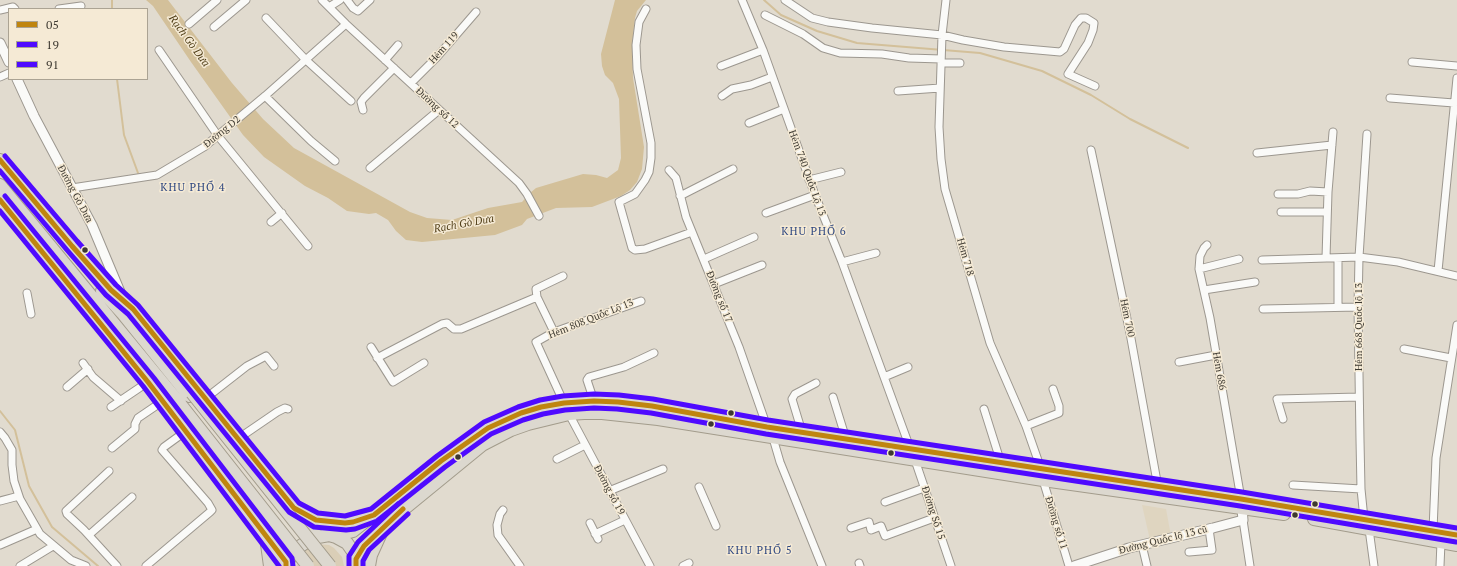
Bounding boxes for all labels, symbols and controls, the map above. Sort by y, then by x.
legend [8,8,148,80]
water label: Rạch Gò Dưa [166,12,212,70]
text: 05 [46,17,59,32]
street label: Hẻm 119 [427,30,461,66]
text: 19 [46,37,59,52]
text: 91 [46,57,59,72]
street label: Đường số 12 [413,85,461,131]
street label: Đường D2 [201,114,243,150]
street label: Hẻm 740 Quốc Lộ 13 [786,128,828,218]
street label: Đường Gò Dưa [55,163,95,225]
district label: KHU PHỐ 4 [160,181,226,195]
water label: Rạch Gò Dưa [433,212,495,236]
district label: KHU PHỐ 6 [781,225,847,239]
street label: Hẻm 718 [954,237,976,277]
unlabelled marker [80,245,90,255]
street label: Đường số 17 [703,270,735,324]
street label: Hẻm 668 Quốc lộ 13 [1353,283,1365,371]
street label: Hẻm 808 Quốc Lộ 13 [547,296,635,342]
street label: Hẻm 700 [1117,298,1137,338]
street label: Hẻm 686 [1210,351,1228,391]
unlabelled marker [726,408,736,418]
unlabelled marker [706,419,716,429]
unlabelled marker [886,448,896,458]
unlabelled marker [453,452,463,462]
street label: Đường số 19 [591,463,627,517]
street label: Đường Số 15 [919,485,947,541]
street label: Đường số 11 [1042,495,1070,551]
unlabelled marker [1310,499,1320,509]
unlabelled marker [1290,510,1300,520]
street label: Đường Quốc lộ 13 cũ [1118,523,1208,557]
district label: KHU PHỐ 5 [727,544,793,558]

